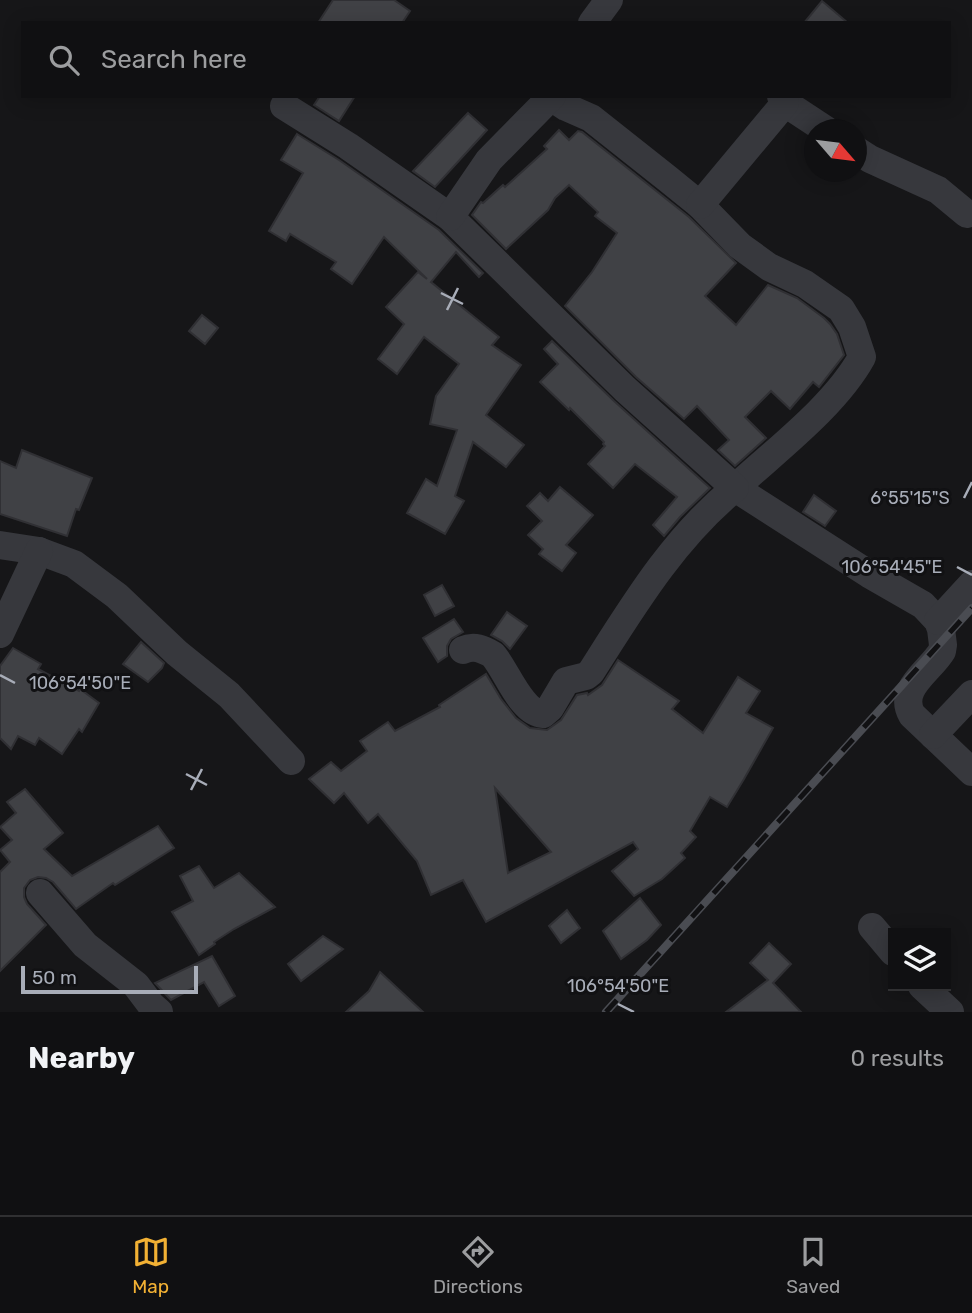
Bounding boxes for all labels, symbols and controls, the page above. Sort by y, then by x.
search box [21,21,951,98]
icon: search [45,41,83,79]
text: Search here [101,44,247,75]
north arrow [804,119,867,182]
text: 6°55'15"S [870,487,950,509]
text: 106°54'45"E [842,556,942,578]
text: 106°54'50"E [29,672,131,694]
map controls [888,928,951,991]
button: layers [888,928,951,991]
scale bar [21,963,198,995]
text: 50 m [32,966,77,989]
text: 106°54'50"E [567,975,669,997]
text: Nearby [28,1040,135,1076]
text: 0 results [850,1044,944,1072]
tab: Map [132,1233,170,1298]
tab: Directions [433,1233,523,1298]
tab: Saved [786,1233,840,1298]

